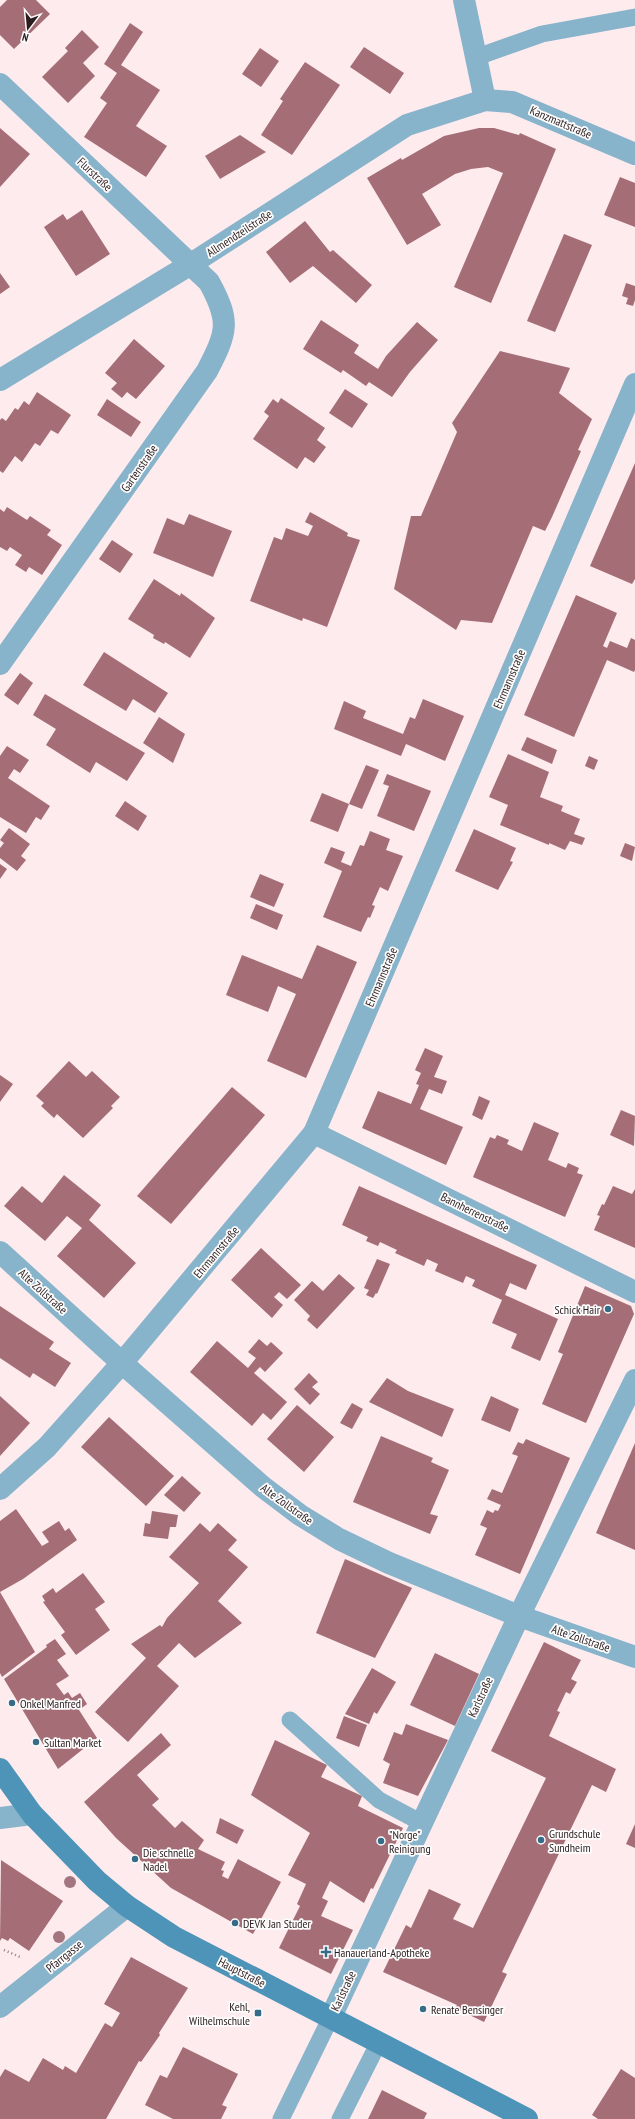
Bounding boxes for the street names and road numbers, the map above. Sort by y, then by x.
street label: Kanzmattstraße [528,102,594,142]
street label: Flurstraße [74,154,116,194]
street label: Allmendzeilstraße [203,206,275,260]
street label: Gartenstraße [117,442,161,494]
street label: Ehrmannstraße [490,647,528,711]
street label: Ehrmannstraße [362,945,400,1009]
street label: Bannherrenstraße [438,1189,512,1235]
street label: Ehrmannstraße [190,1223,242,1281]
street label: Alte Zollstraße [15,1265,71,1317]
street label: Alte Zollstraße [258,1480,316,1528]
street label: Alte Zollstraße [550,1621,612,1655]
street label: Karlstraße [464,1674,496,1720]
street label: Pfarrgasse [43,1937,85,1975]
street label: Hauptstraße [216,1954,268,1990]
street label: Karlstraße [327,1968,359,2014]

